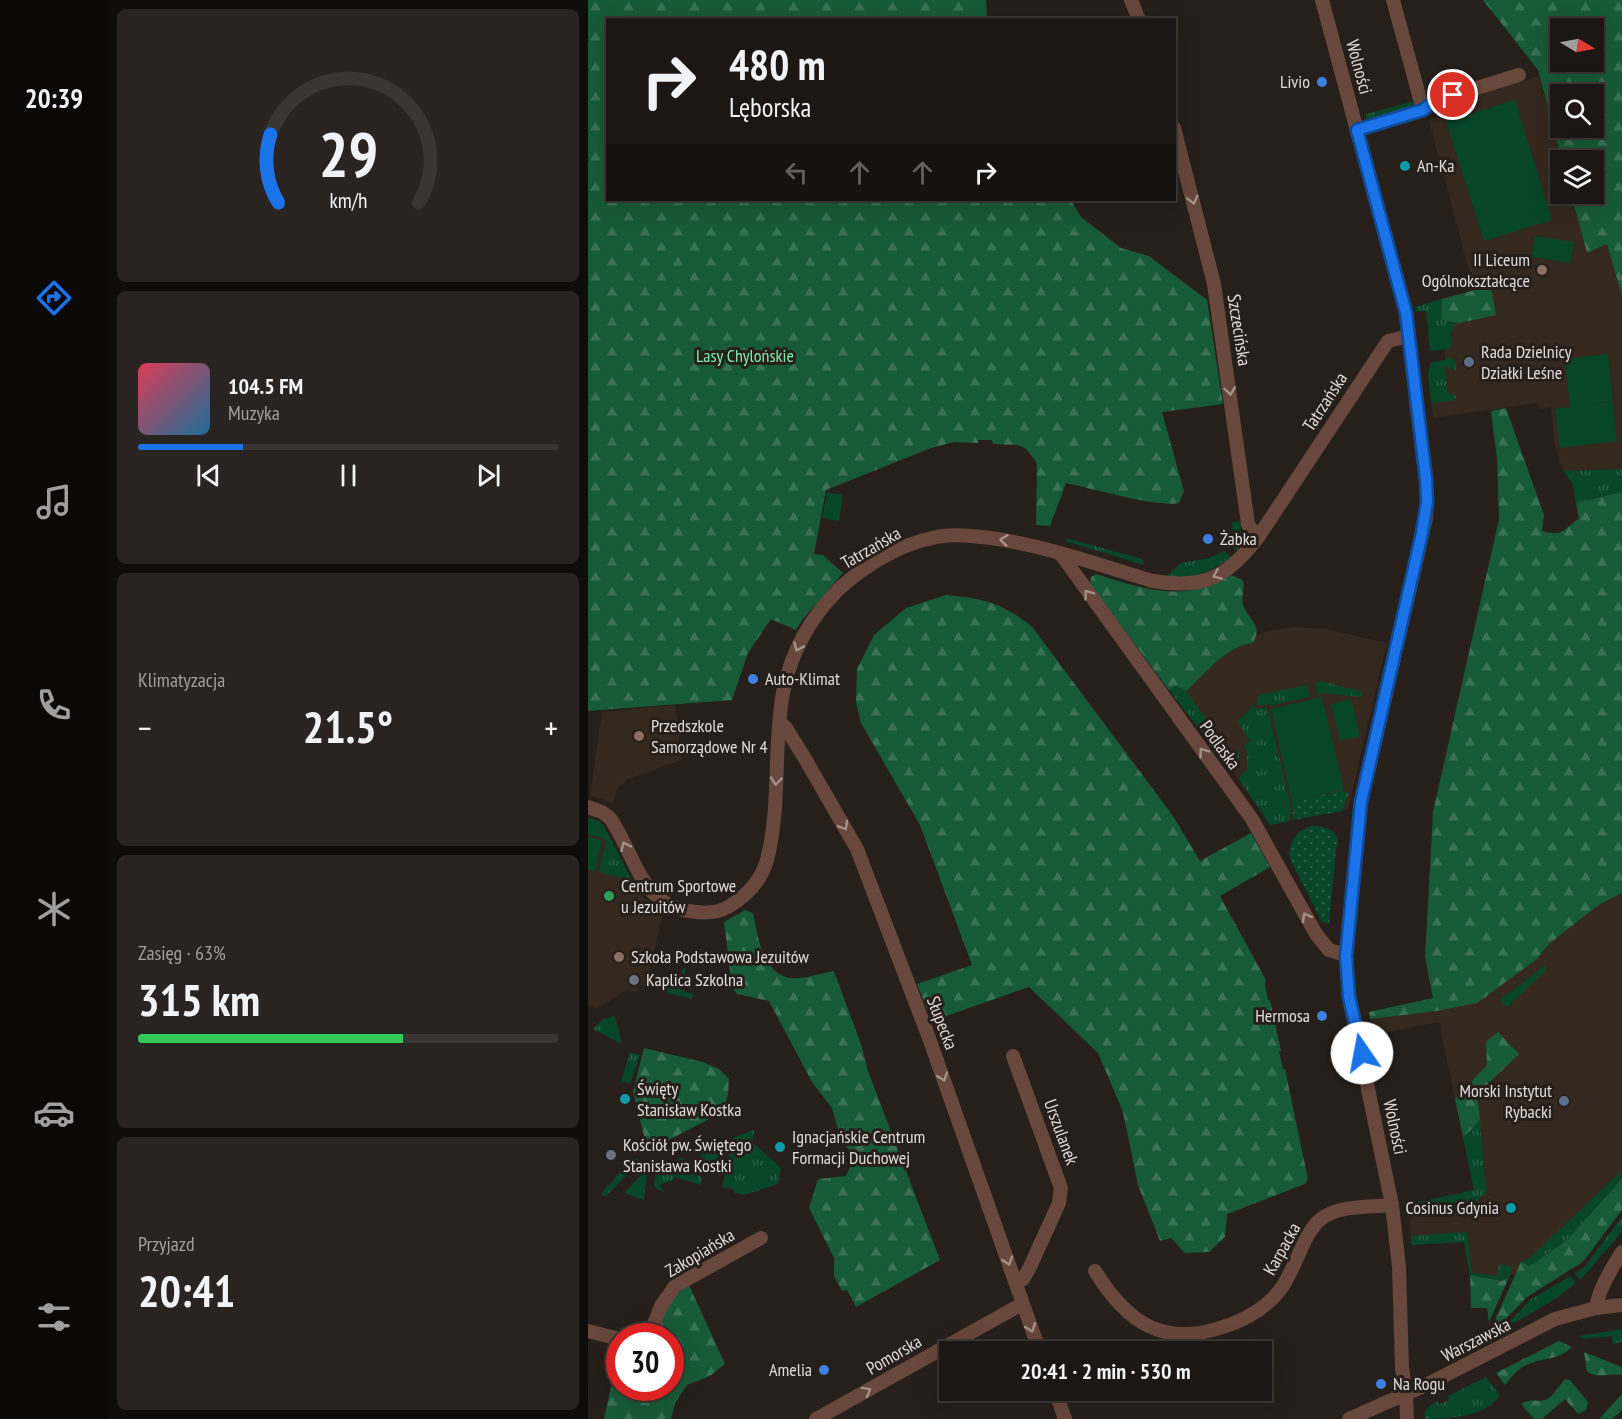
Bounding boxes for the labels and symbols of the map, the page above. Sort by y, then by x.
north arrow [1550,18,1604,72]
street label: Wolności [1341,37,1378,97]
pin [1427,69,1478,120]
place label: Livio [1280,70,1310,93]
marker: Livio [1315,75,1329,89]
place label: An-Ka [1417,154,1454,177]
marker: An-Ka [1398,159,1412,173]
one-way arrow [1185,195,1198,205]
place label: II Liceum Ogólnokształcące [1422,248,1530,292]
marker: II Liceum Ogólnokształcące [1535,263,1549,277]
street label: Szczecińska [1222,292,1256,367]
place label: Rada Dzielnicy Działki Leśne [1481,340,1572,384]
park label: Lasy Chylońskie [696,344,794,367]
marker: Rada Dzielnicy Działki Leśne [1462,355,1476,369]
street label: Tatrzańska [1297,368,1352,435]
one-way arrow [1224,386,1236,396]
street label: Tatrzańska [837,521,905,574]
place label: Żabka [1220,527,1257,550]
marker: Żabka [1201,532,1215,546]
one-way arrow [999,534,1008,547]
one-way arrow [1212,568,1223,580]
one-way arrow [1085,590,1096,601]
one-way arrow [793,641,805,652]
place label: Auto-Klimat [765,667,840,690]
marker: Auto-Klimat [746,672,760,686]
place label: Przedszkole Samorządowe Nr 4 [651,714,768,758]
street label: Podlaska [1195,716,1246,774]
marker: Przedszkole Samorządowe Nr 4 [632,729,646,743]
one-way arrow [1199,747,1210,758]
one-way arrow [770,776,783,785]
one-way arrow [836,820,848,830]
one-way arrow [621,841,633,852]
place label: Centrum Sportowe u Jezuitów [621,874,736,918]
marker: Centrum Sportowe u Jezuitów [602,889,616,903]
one-way arrow [1302,913,1313,923]
place label: Szkoła Podstawowa Jezuitów [631,945,809,968]
marker: Szkoła Podstawowa Jezuitów [612,950,626,964]
place label: Kaplica Szkolna [646,968,743,991]
marker: Kaplica Szkolna [627,973,641,987]
street label: Słupecka [922,993,963,1053]
place label: Hermosa [1255,1004,1310,1027]
marker: Hermosa [1315,1009,1329,1023]
position arrow [1330,1021,1394,1085]
one-way arrow [935,1071,948,1082]
place label: Święty Stanisław Kostka [637,1077,741,1121]
place label: Morski Instytut Rybacki [1460,1079,1552,1123]
marker: Święty Stanisław Kostka [618,1092,632,1106]
marker: Morski Instytut Rybacki [1557,1094,1571,1108]
street label: Urszulanek [1039,1096,1084,1168]
street label: Wolności [1378,1097,1413,1156]
place label: Ignacjańskie Centrum Formacji Duchowej [792,1125,925,1169]
place label: Kościół pw. Świętego Stanisława Kostki [623,1133,752,1177]
marker: Ignacjańskie Centrum Formacji Duchowej [773,1140,787,1154]
marker: Kościół pw. Świętego Stanisława Kostki [604,1148,618,1162]
place label: Cosinus Gdynia [1405,1196,1499,1219]
marker: Cosinus Gdynia [1504,1201,1518,1215]
street label: Karpacka [1258,1219,1305,1279]
street label: Zakopiańska [661,1223,738,1282]
one-way arrow [1001,1255,1013,1266]
street label: Warszawska [1437,1312,1514,1367]
one-way arrow [1024,1322,1036,1333]
speed limit sign: 30 [606,1323,684,1401]
street label: Pomorska [862,1330,926,1380]
place label: Amelia [769,1358,812,1381]
marker: Amelia [817,1363,831,1377]
place label: Na Rogu [1393,1372,1445,1395]
marker: Na Rogu [1374,1377,1388,1391]
one-way arrow [861,1387,871,1398]

